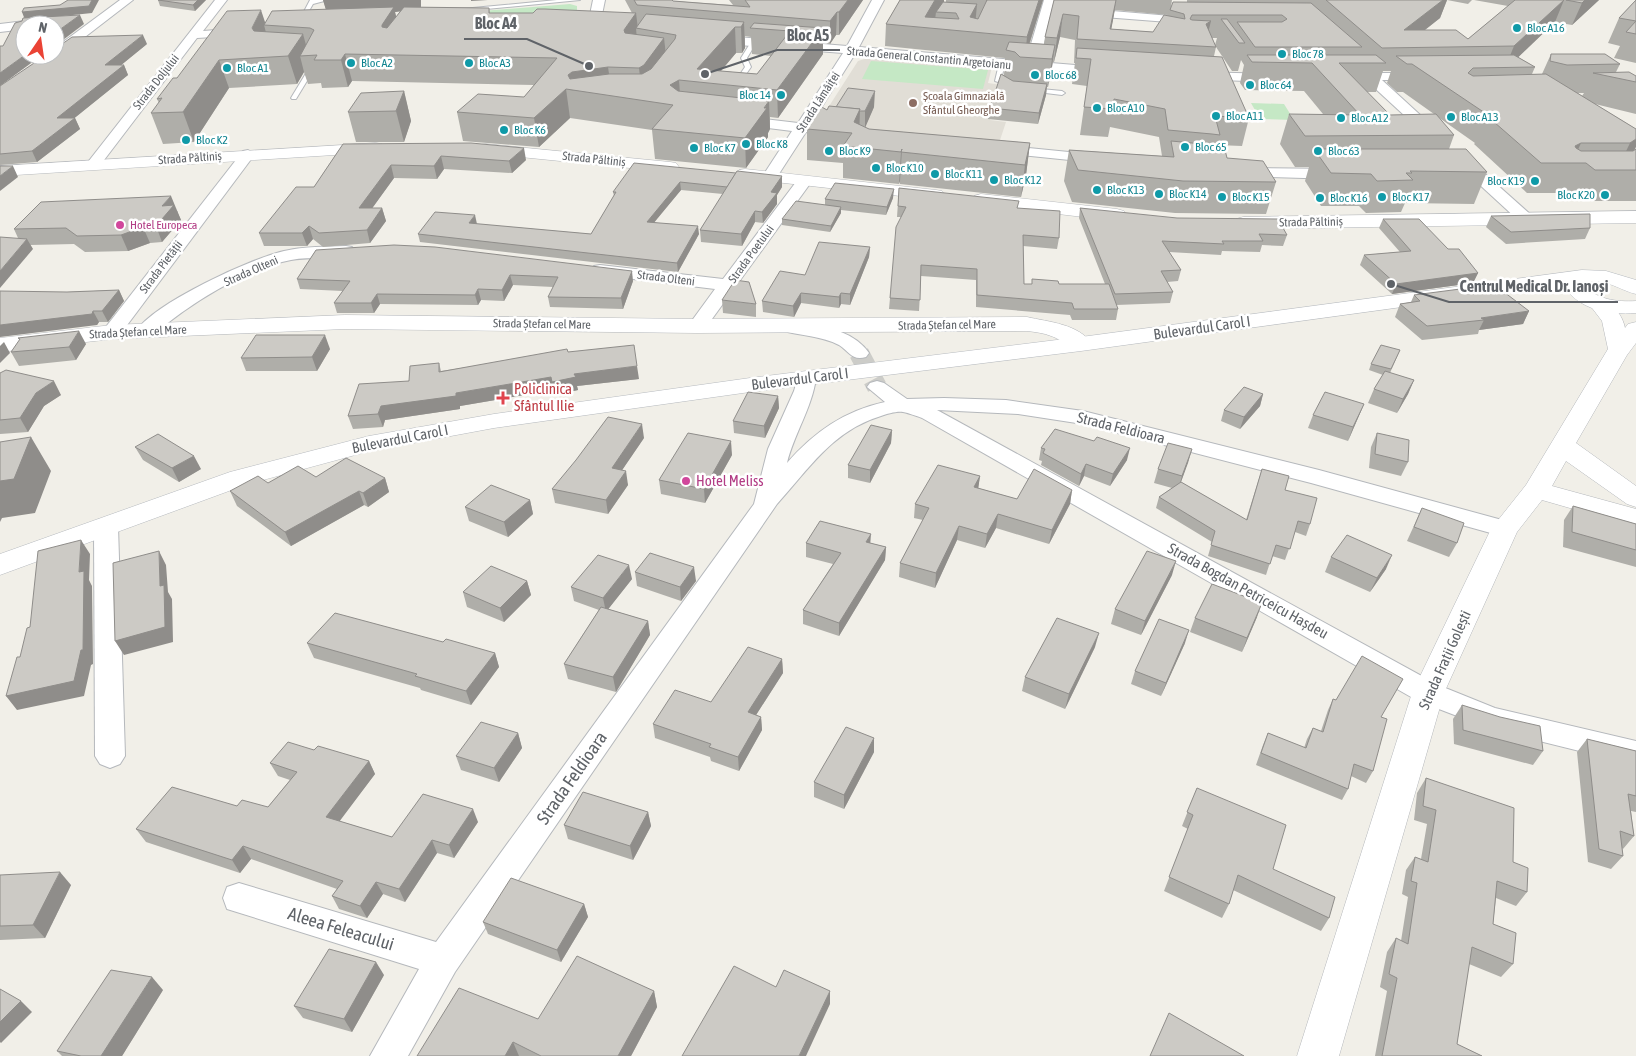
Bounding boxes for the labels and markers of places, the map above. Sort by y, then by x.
callout: Bloc A4 [464,8,527,39]
callout: Bloc A5 [777,19,840,50]
place label: Bloc A16 [1527,21,1565,35]
marker: Bloc A16 [1511,22,1523,34]
place label: Bloc 78 [1292,47,1324,61]
marker: Bloc 78 [1276,48,1288,60]
place label: Bloc A2 [361,56,393,70]
place label: Bloc A3 [479,56,511,70]
marker: Bloc A2 [345,57,357,69]
marker: Bloc A3 [463,57,475,69]
place label: Bloc A1 [237,61,269,75]
marker: Bloc A1 [221,62,233,74]
place label: Bloc 68 [1045,68,1077,82]
marker: Bloc 68 [1029,69,1041,81]
place label: Bloc 64 [1260,78,1292,92]
marker: Bloc 64 [1244,79,1256,91]
place label: Bloc 14 [739,88,771,102]
marker: Bloc 14 [775,89,787,101]
place label: Școala Gimnazială Sfântul Gheorghe [923,89,1005,117]
marker: Școala Gimnazială Sfântul Gheorghe [907,97,919,109]
place label: Bloc A10 [1107,101,1145,115]
marker: Bloc A10 [1091,102,1103,114]
place label: Bloc A11 [1226,109,1264,123]
marker: Bloc A11 [1210,110,1222,122]
place label: Bloc A13 [1461,110,1499,124]
place label: Bloc A12 [1351,111,1389,125]
marker: Bloc A13 [1445,111,1457,123]
marker: Bloc A12 [1335,112,1347,124]
place label: Bloc K6 [514,123,546,137]
marker: Bloc K6 [498,124,510,136]
place label: Bloc K2 [196,133,228,147]
marker: Bloc K2 [180,134,192,146]
place label: Bloc K8 [756,137,788,151]
marker: Bloc K8 [740,138,752,150]
place label: Bloc 65 [1195,140,1227,154]
place label: Bloc K7 [704,141,736,155]
marker: Bloc 65 [1179,141,1191,153]
marker: Bloc K7 [688,142,700,154]
place label: Bloc K9 [839,144,871,158]
place label: Bloc 63 [1328,144,1360,158]
marker: Bloc K9 [823,145,835,157]
marker: Bloc 63 [1312,145,1324,157]
place label: Bloc K10 [886,161,924,175]
marker: Bloc K10 [870,162,882,174]
place label: Bloc K11 [945,167,983,181]
marker: Bloc K11 [929,168,941,180]
place label: Bloc K12 [1004,173,1042,187]
marker: Bloc K12 [988,174,1000,186]
place label: Bloc K19 [1487,174,1525,188]
marker: Bloc K19 [1529,175,1541,187]
place label: Bloc K13 [1107,183,1145,197]
marker: Bloc K13 [1091,184,1103,196]
place label: Bloc K14 [1169,187,1207,201]
marker: Bloc K14 [1153,188,1165,200]
place label: Bloc K20 [1557,188,1595,202]
marker: Bloc K20 [1599,189,1611,201]
place label: Bloc K15 [1232,190,1270,204]
place label: Bloc K17 [1392,190,1430,204]
marker: Bloc K15 [1216,191,1228,203]
place label: Bloc K16 [1330,191,1368,205]
marker: Bloc K17 [1376,191,1388,203]
marker: Bloc K16 [1314,192,1326,204]
place label: Hotel Europeca [130,218,197,232]
marker: Hotel Europeca [114,219,126,231]
callout: Centrul Medical Dr. Ianoși [1449,271,1618,302]
place label: Policlinica Sfântul Ilie [514,380,575,414]
marker: Policlinica Sfântul Ilie [496,391,510,405]
place label: Hotel Meliss [696,472,764,489]
marker: Hotel Meliss [680,475,692,487]

